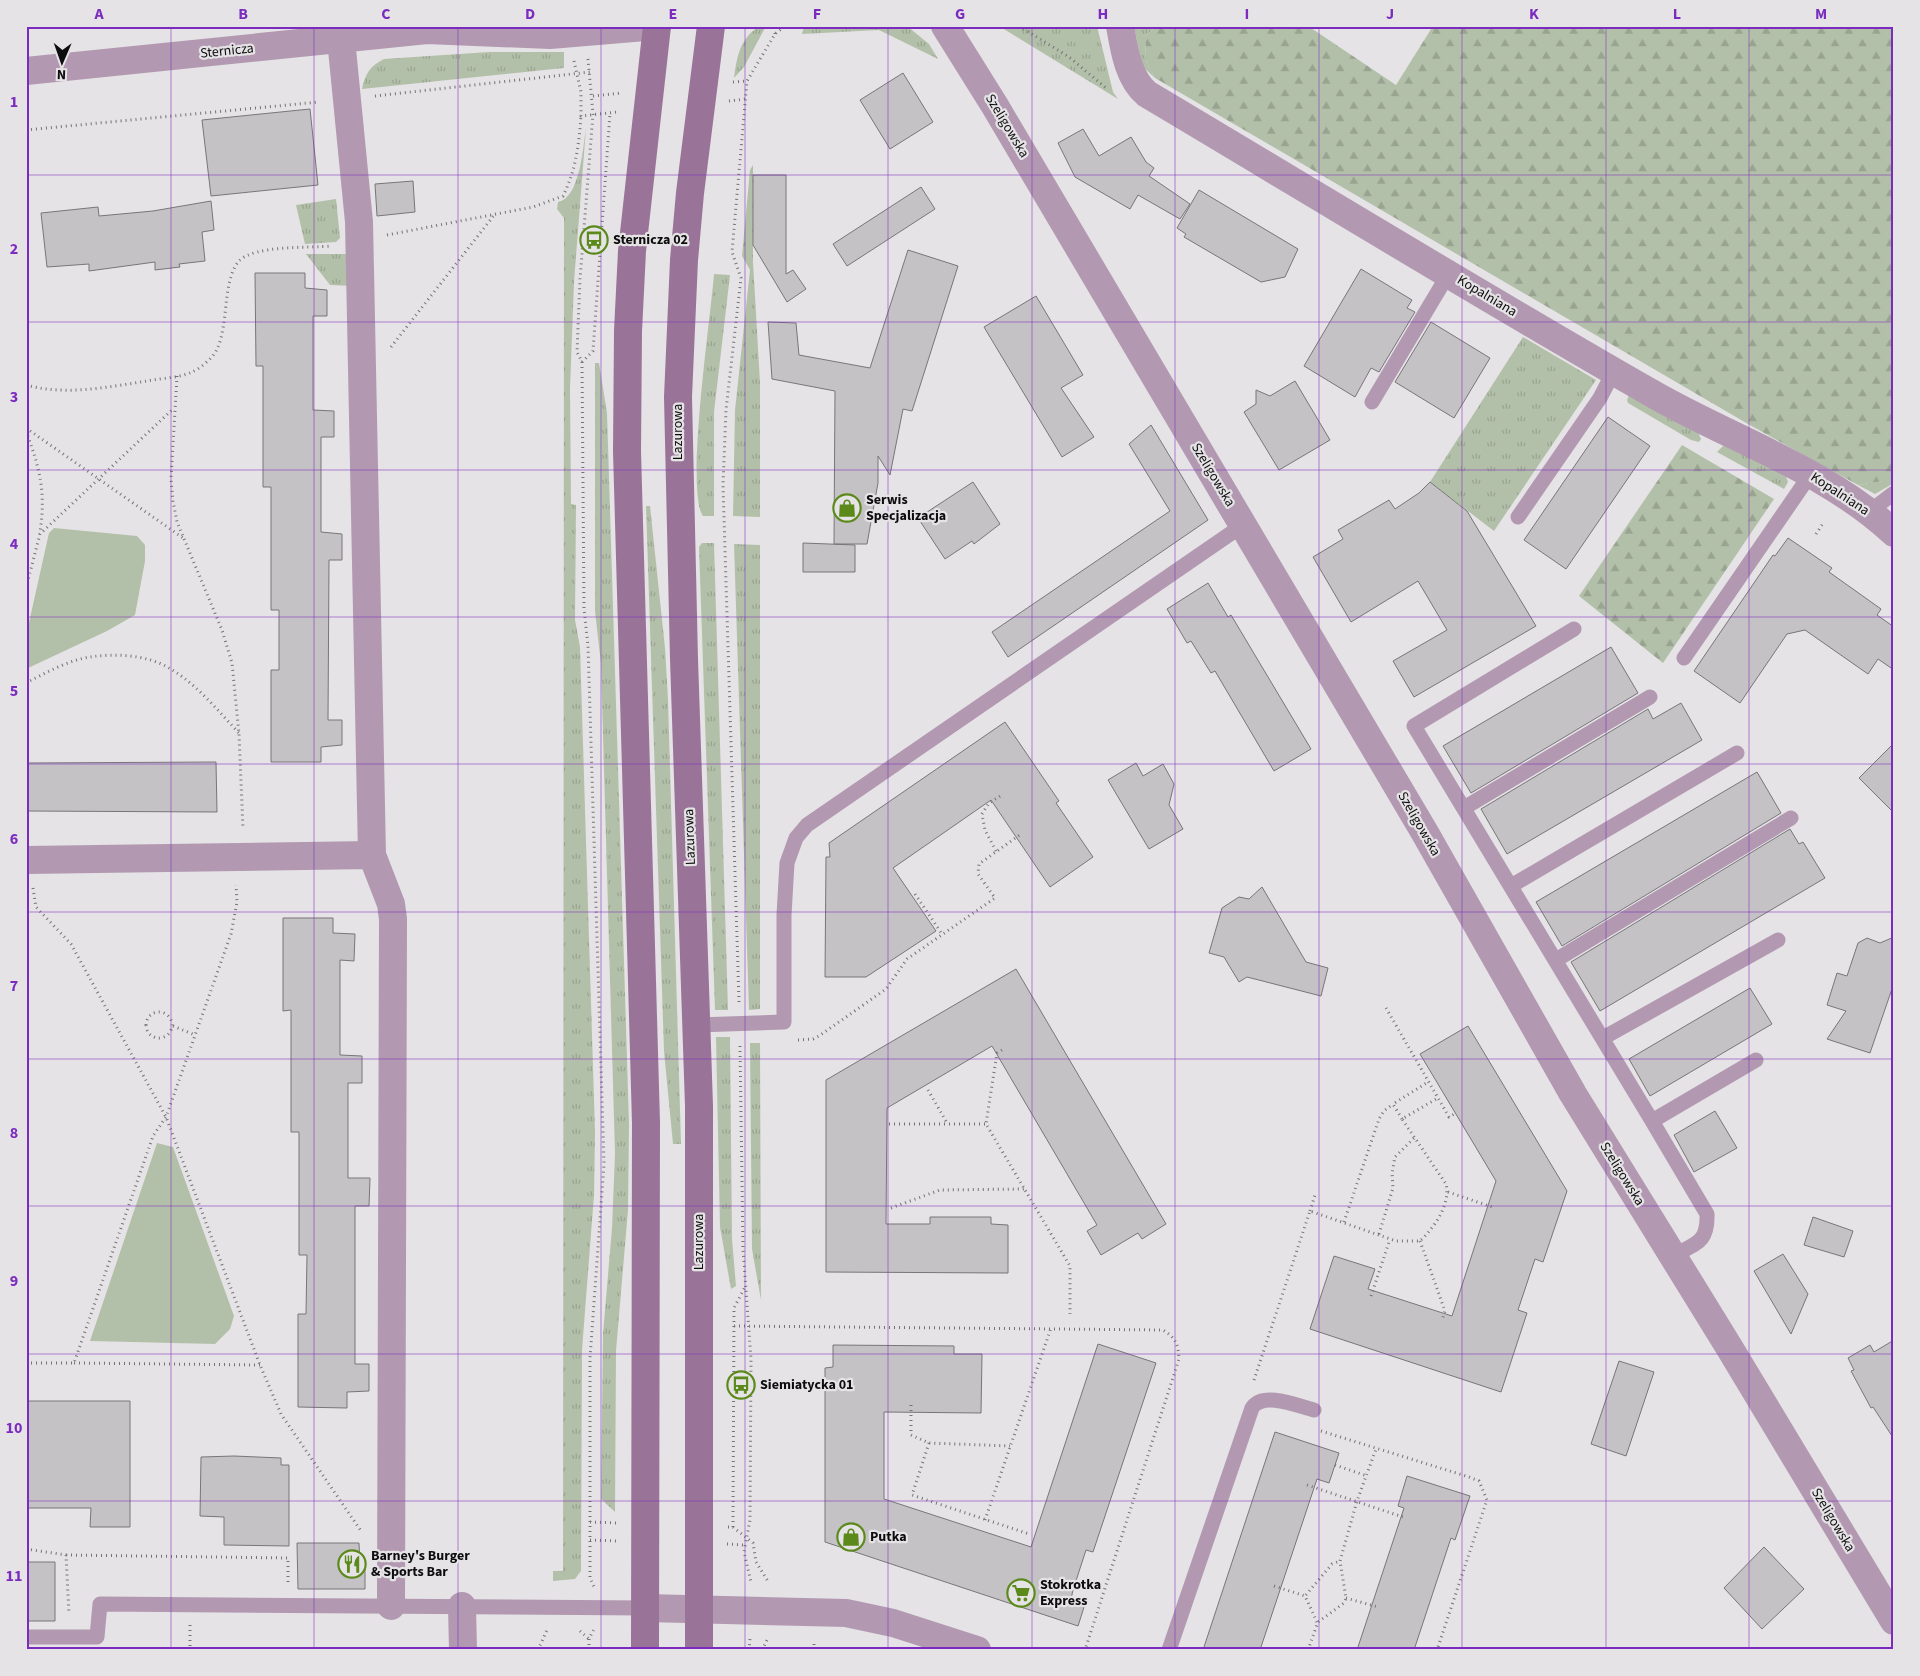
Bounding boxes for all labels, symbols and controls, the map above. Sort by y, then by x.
text: A [93,3,104,25]
text: B [238,3,248,25]
text: C [381,3,391,25]
text: D [525,3,535,25]
text: E [669,3,677,25]
text: F [813,3,821,25]
text: G [955,3,965,25]
text: H [1098,3,1108,25]
text: I [1245,3,1249,25]
text: J [1386,3,1394,25]
text: K [1529,3,1539,25]
text: L [1673,3,1681,25]
text: M [1815,3,1827,25]
north arrow [38,38,88,88]
street label: Sternicza [199,38,255,64]
text: N [57,64,67,84]
street label: Szeligowska [980,90,1034,162]
text: 1 [10,91,18,113]
bus stop icon: Sternicza 02 [579,225,609,255]
place label: Sternicza 02 [613,230,688,250]
text: 2 [10,238,18,260]
street label: Kopalniana [1453,270,1521,322]
text: 3 [10,386,18,408]
street label: Lazurowa [668,404,688,460]
street label: Szeligowska [1186,439,1240,511]
street label: Kopalniana [1807,467,1873,521]
place label: Serwis Specjalizacja [866,490,946,526]
shop icon: Serwis Specjalizacja [832,493,862,523]
text: 4 [10,533,19,555]
text: 5 [10,680,18,702]
street label: Szeligowska [1392,788,1446,860]
street label: Lazurowa [679,808,701,866]
text: 6 [10,828,18,850]
text: 7 [10,975,18,997]
text: 8 [10,1122,18,1144]
street label: Szeligowska [1595,1138,1649,1210]
street label: Lazurowa [689,1214,709,1270]
text: 9 [10,1270,18,1292]
bus stop icon: Siemiatycka 01 [726,1370,756,1400]
place label: Siemiatycka 01 [760,1375,853,1395]
text: 10 [6,1417,22,1439]
street label: Szeligowska [1806,1484,1860,1556]
shop icon: Putka [836,1522,866,1552]
place label: Putka [870,1527,907,1547]
place label: Barney's Burger & Sports Bar [371,1546,470,1582]
restaurant icon: Barney's Burger & Sports Bar [337,1549,367,1579]
text: 11 [6,1565,22,1587]
place label: Stokrotka Express [1040,1575,1101,1611]
supermarket icon: Stokrotka Express [1006,1578,1036,1608]

